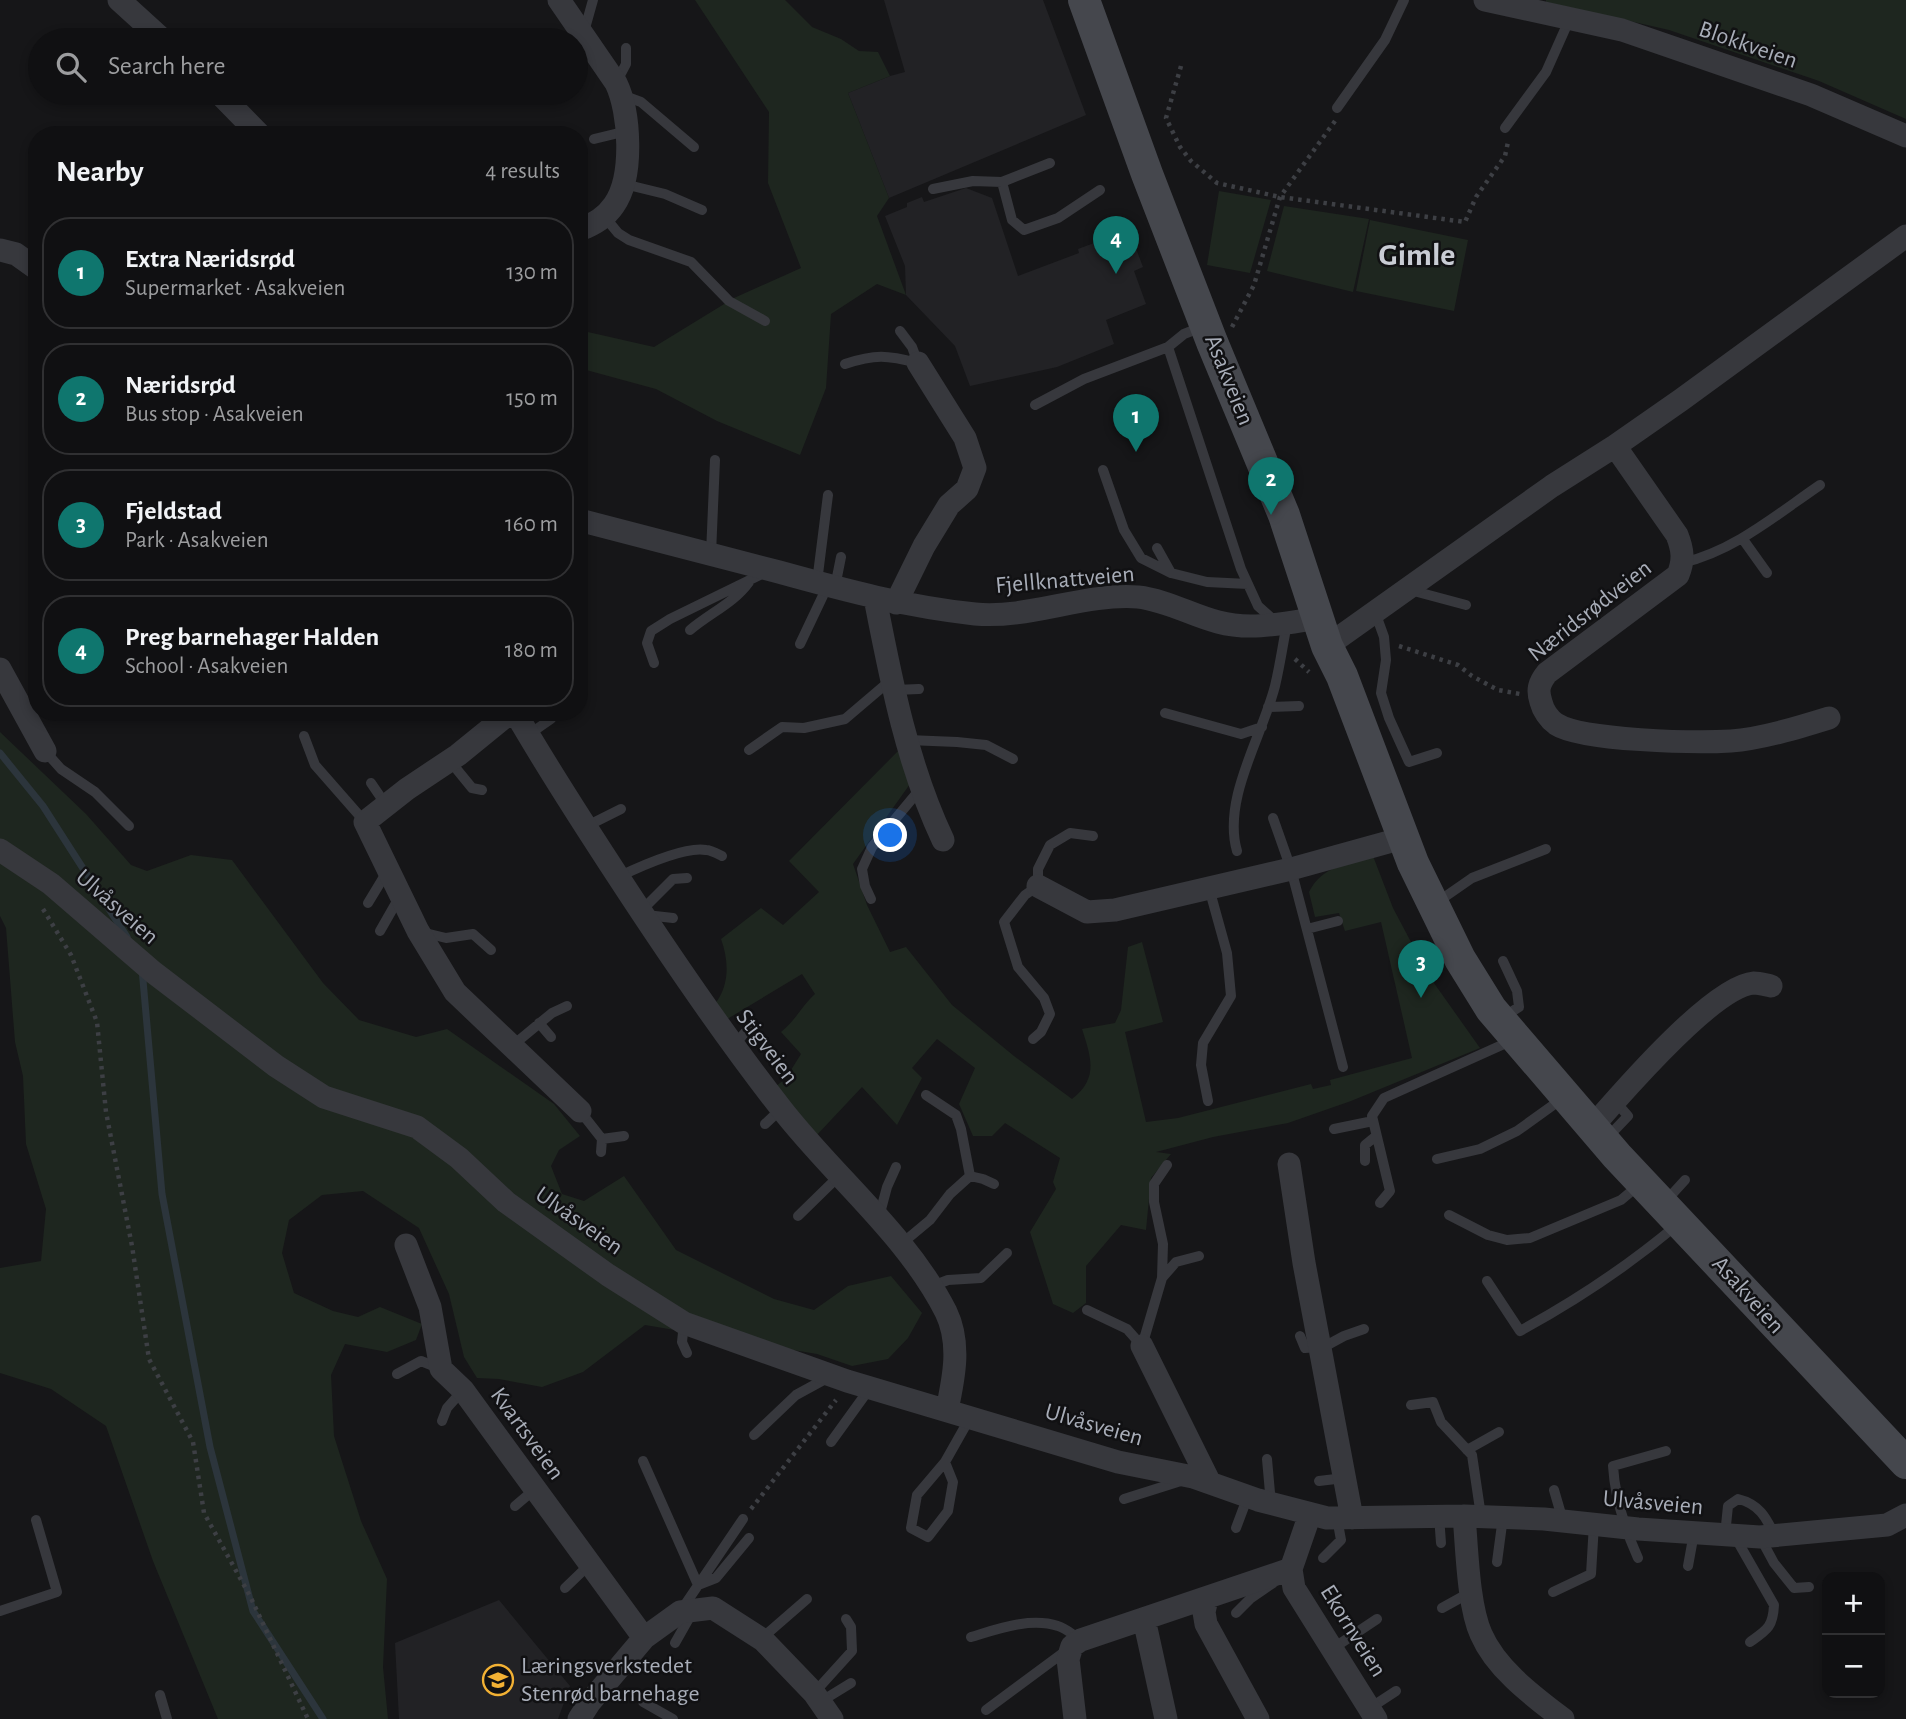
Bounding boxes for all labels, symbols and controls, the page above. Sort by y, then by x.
street label: Blokkveien [1696,17,1800,73]
search box [28,28,588,105]
icon: search [52,48,90,86]
text: Search here [108,53,226,79]
text: Nearby [56,157,144,187]
text: 4 results [485,160,560,183]
pin: 4 [1093,216,1139,274]
district label: Gimle [1379,239,1455,271]
text: Extra Næridsrød [125,246,295,272]
text: 1 [77,261,85,284]
text: 130 m [506,261,558,284]
text: Supermarket · Asakveien [125,277,345,300]
street label: Asakveien [1200,331,1258,429]
text: Næridsrød [125,372,236,398]
text: 2 [76,387,86,410]
text: 150 m [506,387,558,410]
pin: 1 [1113,394,1159,452]
text: Bus stop · Asakveien [125,403,304,426]
pin: 2 [1248,457,1294,515]
text: Fjeldstad [125,498,222,524]
text: 3 [76,513,86,536]
text: 160 m [505,513,558,536]
text: Park · Asakveien [125,529,269,552]
street label: Næridsrødveien [1524,556,1656,666]
street label: Fjellknattveien [994,562,1136,598]
text: Preg barnehager Halden [125,624,379,650]
text: 4 [75,639,87,662]
text: 180 m [505,639,558,662]
text: School · Asakveien [125,655,288,678]
your location [873,818,907,852]
street label: Ulvåsveien [71,865,163,949]
pin: 3 [1398,940,1444,998]
street label: Stigveien [731,1005,803,1089]
street label: Ulvåsveien [531,1182,627,1260]
street label: Asakveien [1707,1252,1789,1338]
street label: Kvartsveien [486,1383,568,1485]
street label: Ulvåsveien [1042,1400,1146,1450]
street label: Ulvåsveien [1602,1487,1704,1519]
map controls [1822,1572,1885,1698]
button: + [1822,1572,1885,1635]
street label: Ekornveien [1315,1581,1391,1681]
button: − [1822,1635,1885,1698]
place label: Læringsverkstedet Stenrød barnehage [521,1654,699,1706]
school or university icon: Læringsverkstedet Stenrød barnehage [481,1663,515,1697]

